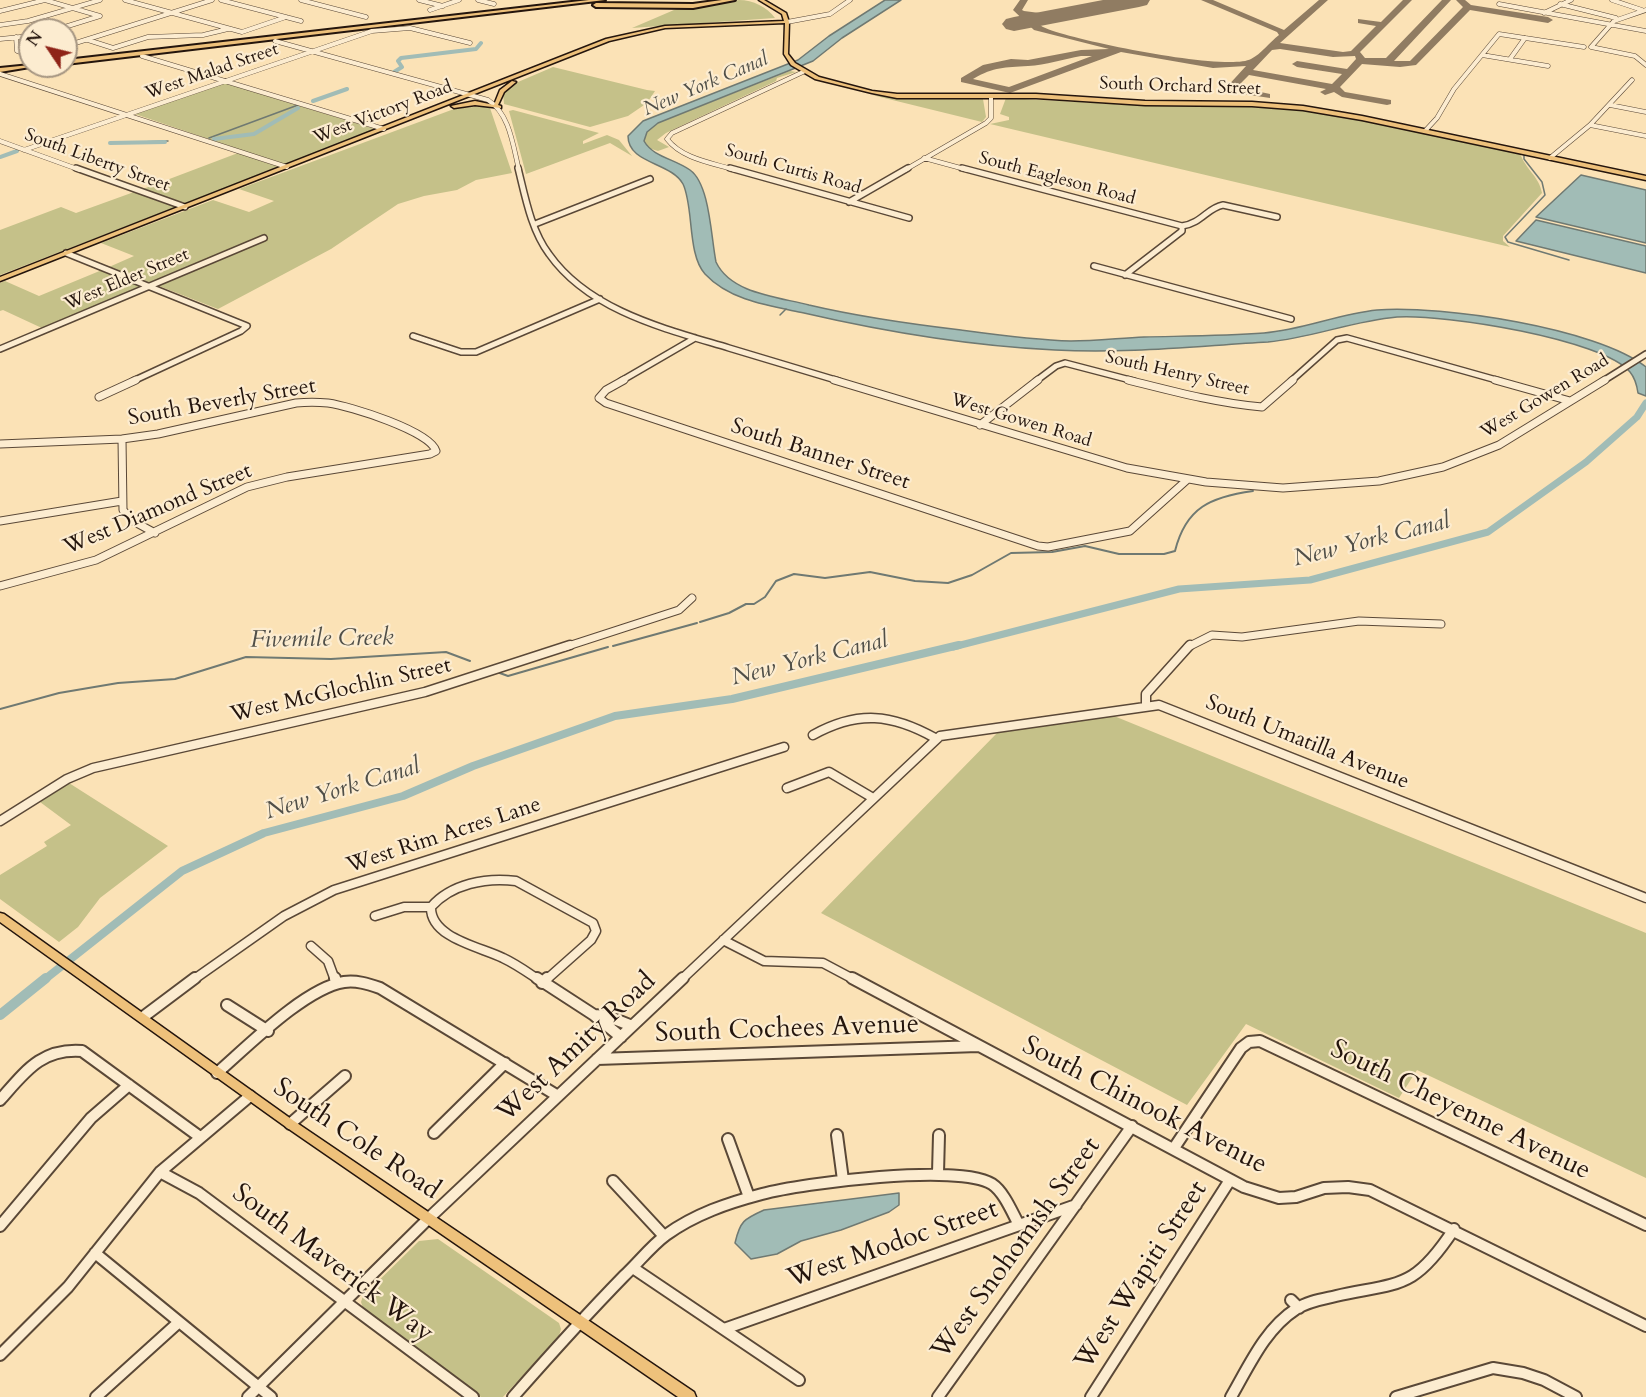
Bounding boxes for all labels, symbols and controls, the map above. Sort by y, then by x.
north arrow [18,18,78,78]
text: N [22,27,48,51]
street label: West Malad Street [143,39,281,105]
water label: New York Canal [640,48,772,122]
street label: South Orchard Street [1099,73,1261,101]
street label: West Victory Road [311,77,455,149]
street label: South Liberty Street [22,125,172,197]
street label: South Curtis Road [723,140,863,200]
street label: South Eagleson Road [976,148,1138,210]
street label: West Elder Street [62,244,192,316]
street label: South Henry Street [1103,347,1251,401]
street label: West Gowen Road [1477,350,1613,444]
street label: South Beverly Street [126,373,318,433]
street label: West Gowen Road [948,389,1094,453]
street label: South Banner Street [727,414,913,496]
street label: West Diamond Street [60,458,256,562]
water label: New York Canal [1291,508,1453,574]
water label: Fivemile Creek [250,624,394,656]
water label: New York Canal [729,627,891,693]
street label: West McGlochlin Street [228,653,454,729]
street label: South Umatilla Avenue [1201,690,1413,796]
water label: New York Canal [262,753,424,827]
street label: West Rim Acres Lane [344,792,544,880]
street label: West Amity Road [491,966,663,1130]
street label: South Cochees Avenue [654,1009,920,1051]
street label: South Chinook Avenue [1016,1030,1272,1182]
street label: South Cheyenne Avenue [1325,1034,1595,1188]
street label: South Cole Road [266,1072,446,1208]
street label: West Snohomish Street [926,1132,1108,1366]
street label: West Wapiti Street [1069,1175,1215,1377]
street label: South Maverick Way [225,1178,439,1350]
street label: West Modoc Street [784,1194,1002,1296]

